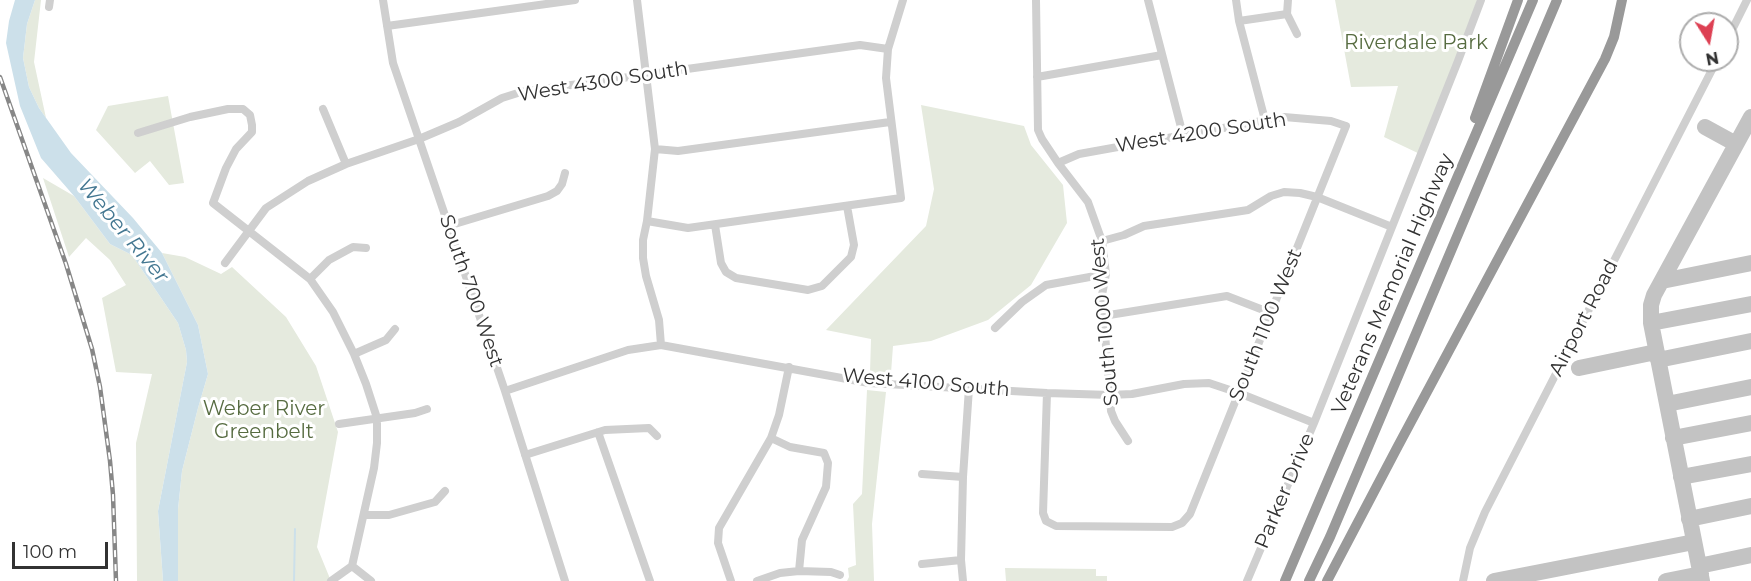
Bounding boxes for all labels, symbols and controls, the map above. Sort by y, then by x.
north arrow [1679,12,1739,72]
park label: Riverdale Park [1344,31,1488,55]
text: N [1704,48,1720,69]
street label: West 4300 South [516,57,690,107]
street label: West 4200 South [1114,108,1288,158]
street label: Veterans Memorial Highway [1327,150,1459,418]
water label: Weber River [72,174,174,288]
street label: South 700 West [434,212,508,370]
street label: South 1000 West [1086,237,1124,407]
street label: South 1100 West [1224,245,1308,405]
street label: Airport Road [1544,256,1624,380]
street label: West 4100 South [841,364,1011,402]
park label: Weber River Greenbelt [203,397,325,444]
street label: Parker Drive [1250,430,1320,552]
scale bar [15,530,111,568]
text: 100 m [23,541,77,563]

